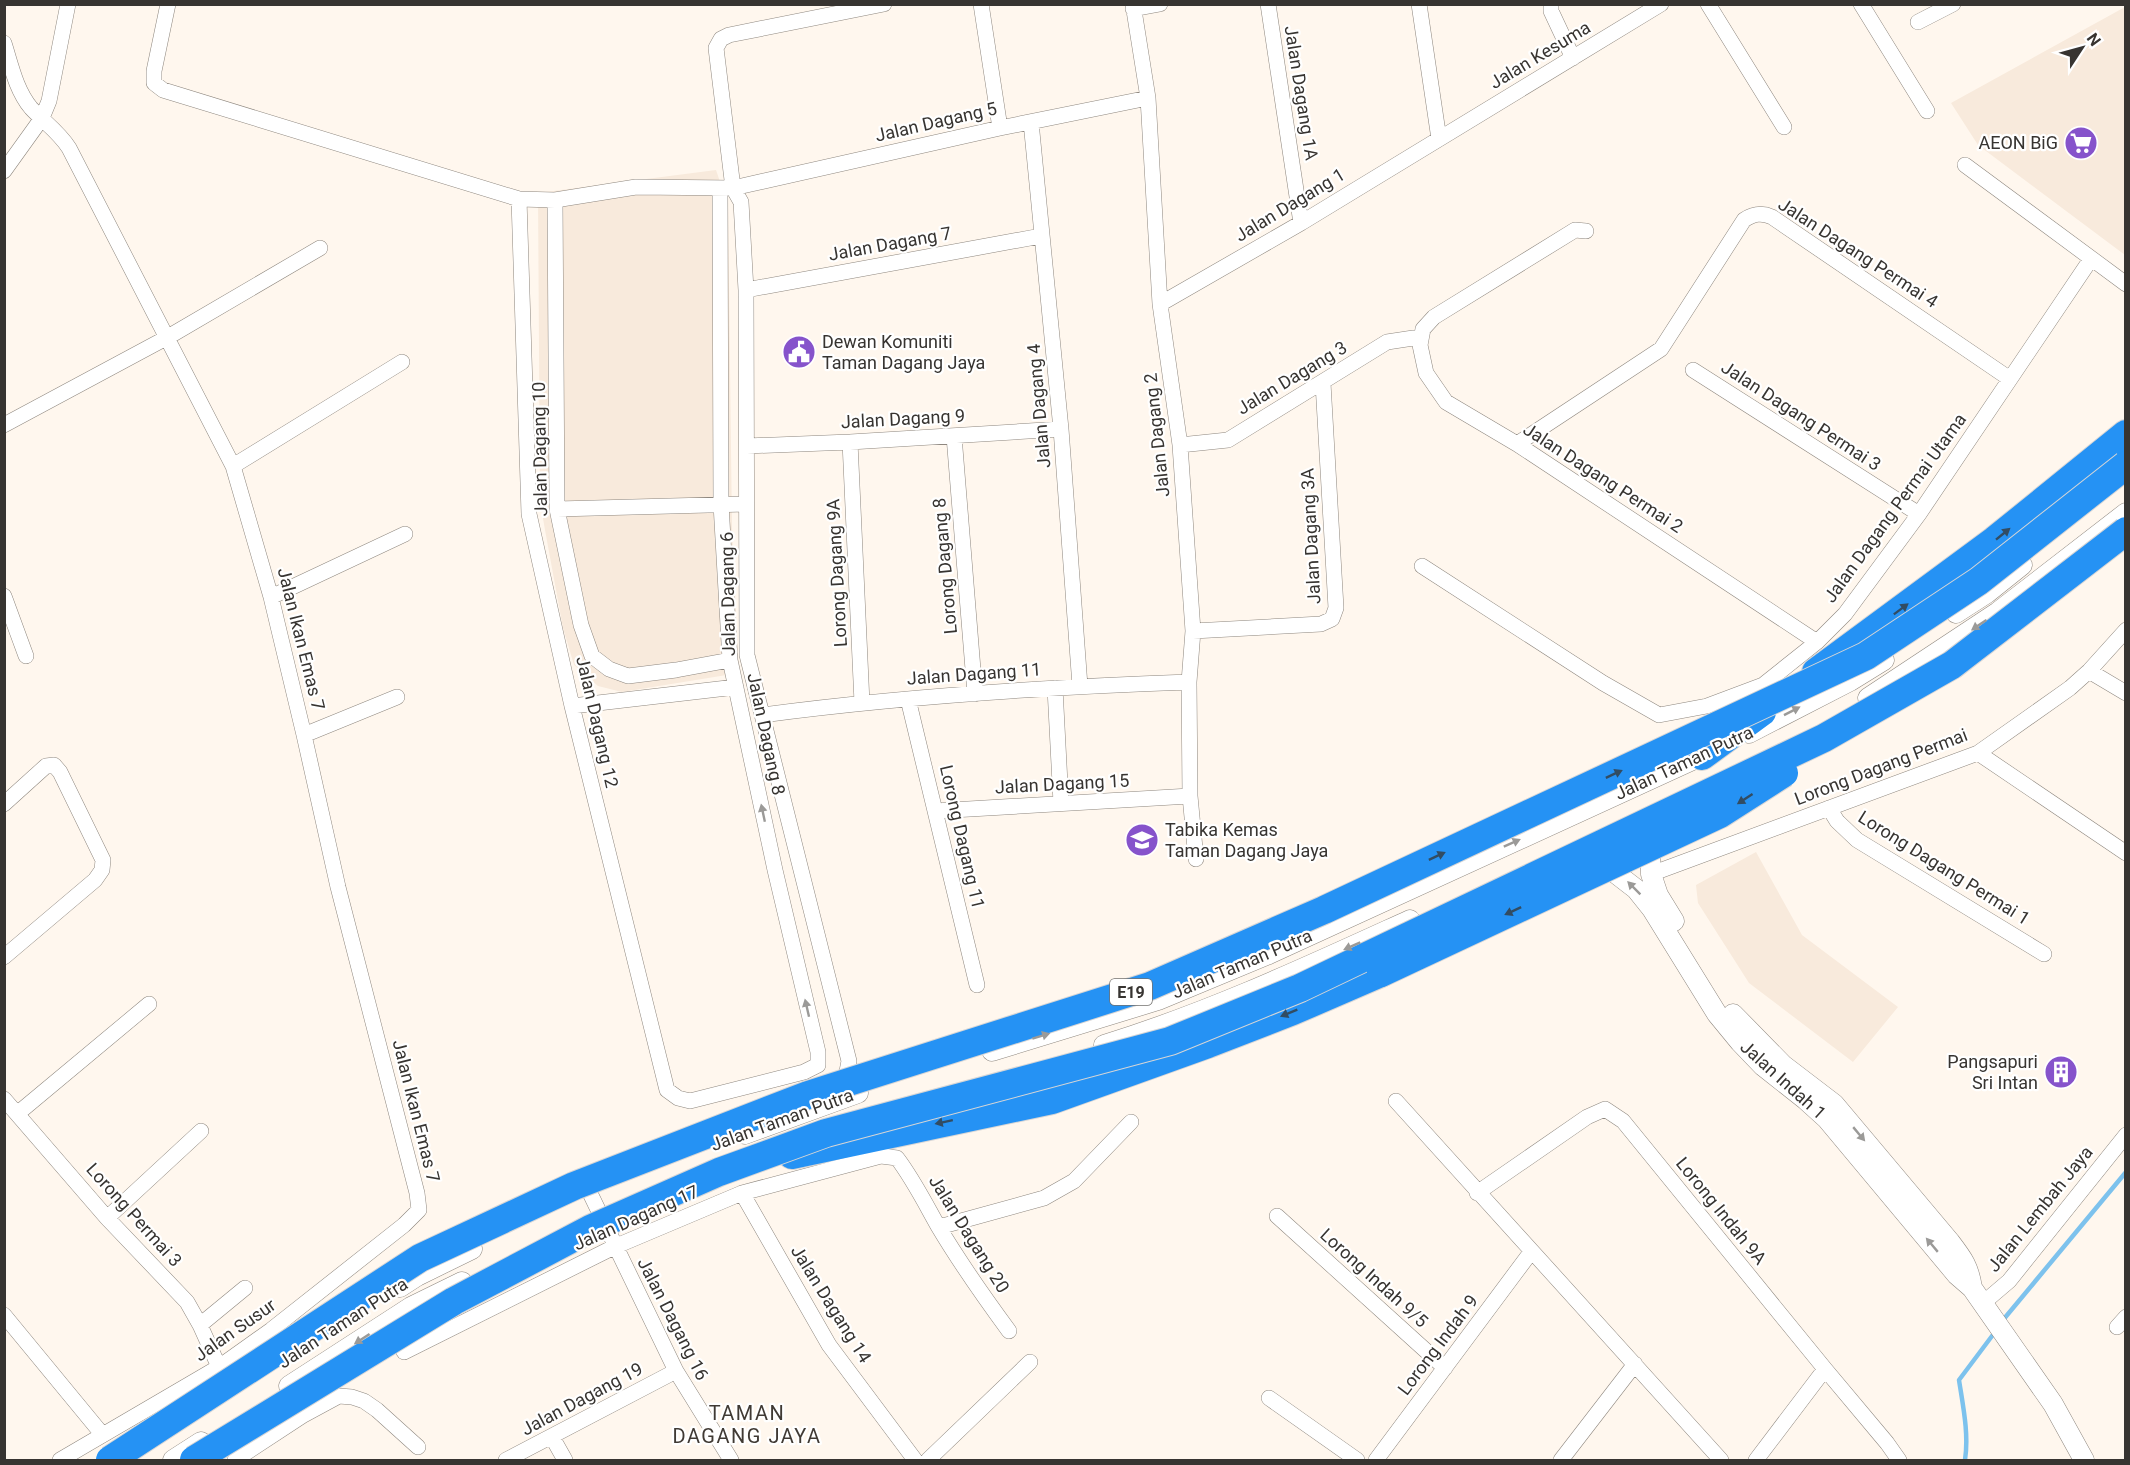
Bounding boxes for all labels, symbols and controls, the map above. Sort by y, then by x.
street label: Jalan Kesuma [1486,16,1594,93]
north arrow [2052,18,2112,78]
street label: Jalan Dagang 1A [1280,24,1323,162]
text: N [2083,29,2105,50]
street label: Jalan Dagang 5 [873,97,999,146]
supermarket icon: AEON BiG [2063,125,2099,161]
place label: AEON BiG [1978,132,2058,153]
street label: Jalan Dagang 1 [1231,164,1348,246]
street label: Jalan Dagang Permai 4 [1775,193,1942,312]
street label: Jalan Dagang 7 [827,222,953,265]
place label: Dewan Komuniti Taman Dagang Jaya [822,331,985,373]
public building icon: Dewan Komuniti Taman Dagang Jaya [781,334,817,370]
street label: Jalan Dagang 3 [1233,337,1350,419]
street label: Jalan Dagang 4 [1023,343,1054,469]
street label: Jalan Dagang Permai 3 [1718,356,1885,475]
street label: Jalan Dagang 2 [1140,372,1173,498]
street label: Jalan Dagang 10 [528,382,551,516]
street label: Jalan Dagang 9 [840,405,966,432]
street label: Jalan Dagang Permai Utama [1819,409,1970,606]
street label: Jalan Dagang Permai 2 [1520,418,1687,537]
street label: Jalan Dagang 3A [1296,467,1325,605]
street label: Lorong Dagang 8 [928,497,961,635]
street label: Lorong Dagang 9A [822,498,851,648]
one-way arrow [1995,527,2011,540]
street label: Jalan Dagang 6 [716,532,739,656]
street label: Jalan Ikan Emas 7 [274,565,329,712]
one-way arrow [1893,603,1909,615]
one-way arrow [1970,619,1987,630]
street label: Jalan Dagang 12 [572,654,623,790]
street label: Jalan Dagang 11 [906,658,1042,689]
street label: Jalan Dagang 8 [743,671,790,797]
one-way arrow [1783,706,1800,716]
street label: Jalan Taman Putra [1611,721,1756,804]
street label: Lorong Dagang Permai [1791,724,1970,809]
street label: Lorong Dagang 11 [936,763,989,911]
one-way arrow [1605,768,1623,778]
street label: Jalan Dagang 15 [994,769,1130,798]
one-way arrow [1736,793,1753,804]
one-way arrow [758,803,767,822]
street label: Lorong Dagang Permai 1 [1855,806,2034,929]
place label: Tabika Kemas Taman Dagang Jaya [1165,819,1328,861]
school or university icon: Tabika Kemas Taman Dagang Jaya [1124,822,1160,858]
one-way arrow [1504,838,1522,848]
one-way arrow [1429,852,1446,861]
one-way arrow [1627,881,1641,896]
one-way arrow [1504,907,1521,916]
street label: Jalan Taman Putra [1169,925,1315,1003]
one-way arrow [1344,942,1361,951]
road number: E19 [1110,979,1152,1005]
one-way arrow [802,998,812,1017]
one-way arrow [1280,1009,1298,1018]
one-way arrow [1032,1031,1050,1040]
street label: Jalan Indah 1 [1736,1036,1830,1123]
street label: Jalan Ikan Emas 7 [389,1037,444,1184]
place label: Pangsapuri Sri Intan [1947,1051,2038,1093]
building icon: Pangsapuri Sri Intan [2043,1054,2079,1090]
street label: Jalan Taman Putra [708,1084,856,1155]
one-way arrow [934,1118,953,1127]
one-way arrow [1853,1126,1866,1142]
street label: Jalan Lembah Jaya [1983,1142,2097,1276]
street label: Lorong Indah 9A [1672,1153,1771,1269]
street label: Lorong Permai 3 [82,1159,186,1271]
street label: Jalan Dagang 20 [925,1171,1014,1296]
street label: Jalan Dagang 17 [570,1181,702,1254]
street label: Lorong Indah 9/5 [1316,1224,1432,1331]
one-way arrow [1926,1238,1939,1253]
street label: Jalan Dagang 14 [787,1241,876,1366]
street label: Jalan Dagang 16 [634,1254,713,1383]
street label: Jalan Taman Putra [274,1273,411,1372]
street label: Lorong Indah 9 [1393,1290,1482,1399]
street label: Jalan Susur [190,1294,279,1365]
one-way arrow [354,1333,370,1344]
street label: Jalan Dagang 19 [517,1358,646,1439]
district label: TAMAN DAGANG JAYA [673,1401,821,1448]

